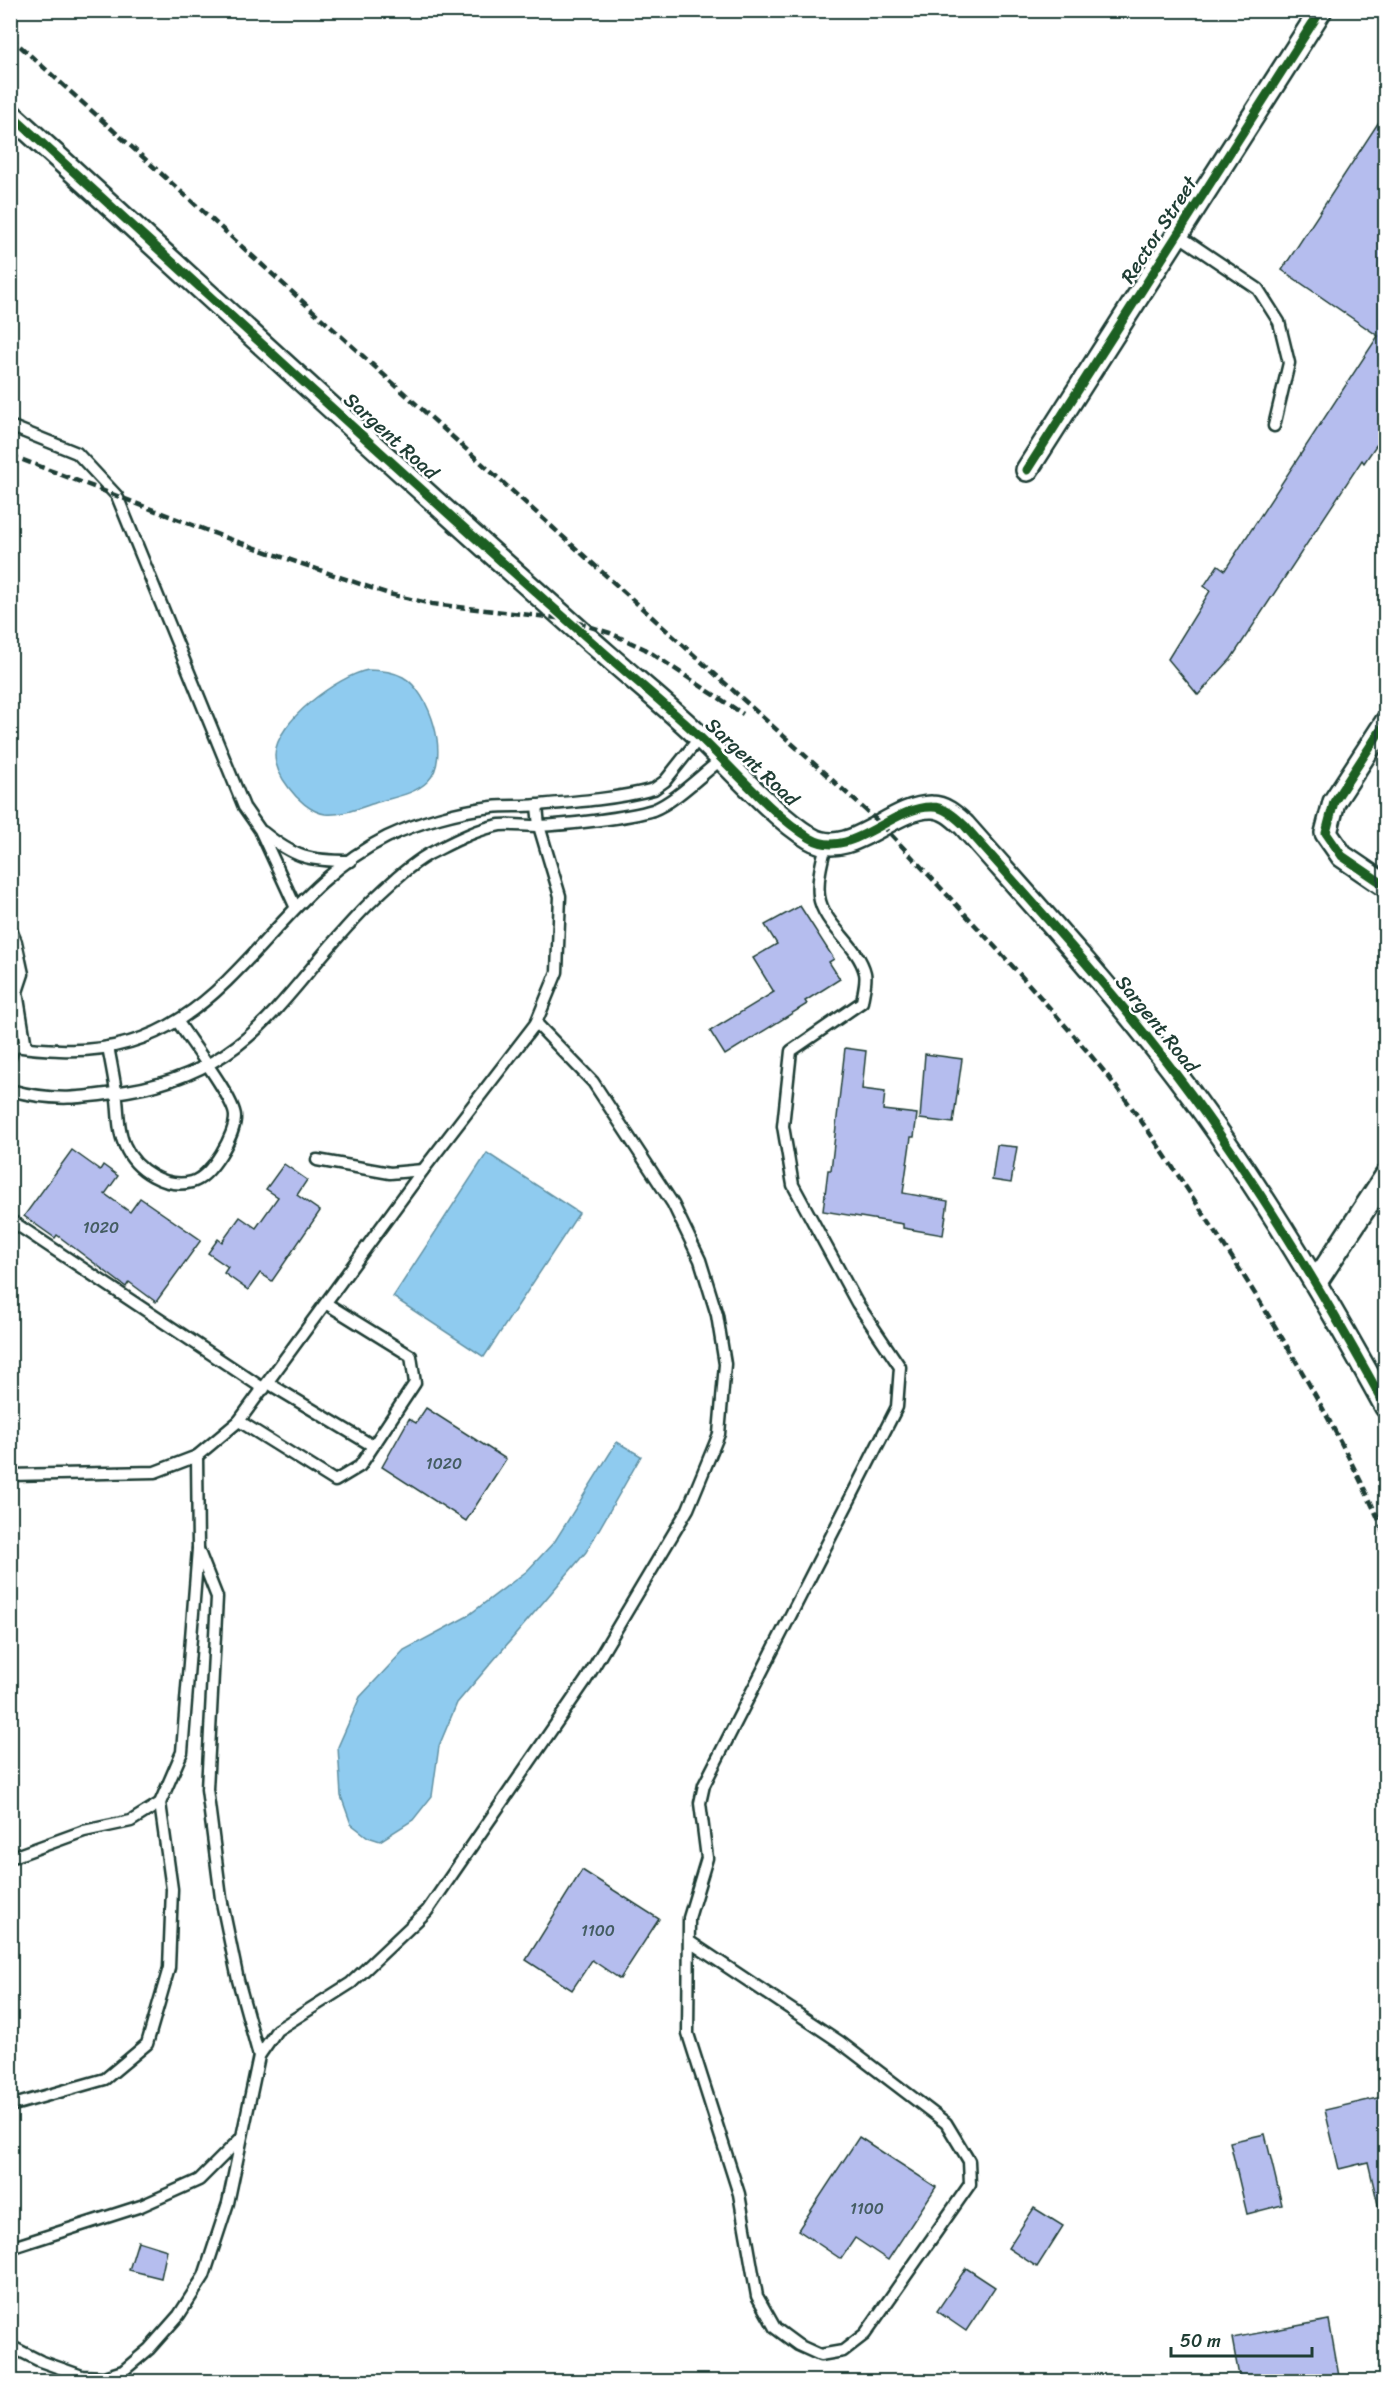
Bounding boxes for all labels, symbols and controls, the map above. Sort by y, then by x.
street label: Rector Street [1111,168,1207,291]
street label: Sargent Road [335,383,448,490]
street label: Sargent Road [697,709,808,816]
street label: Sargent Road [1106,967,1209,1082]
house number: 1020 [83,1213,119,1242]
house number: 1020 [426,1449,462,1478]
house number: 1100 [581,1916,615,1945]
house number: 1100 [850,2194,884,2223]
scale bar [1171,2320,1312,2358]
text: 50 m [1180,2325,1221,2357]

